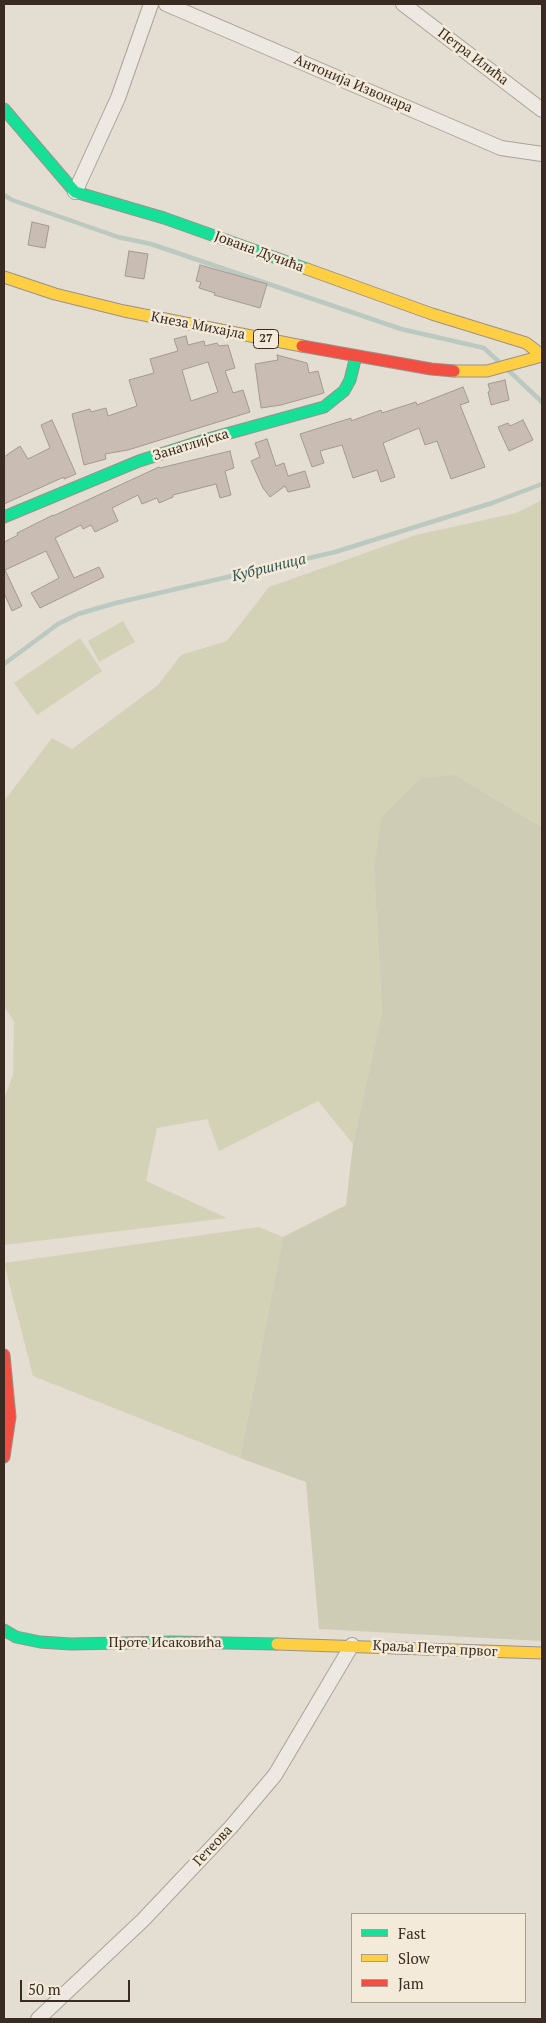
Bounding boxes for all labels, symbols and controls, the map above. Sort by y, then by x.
street label: Петра Илића [434,25,512,89]
street label: Антонија Извонара [291,51,415,117]
street label: Јована Дучића [212,228,306,276]
street label: Кнеза Михајла [150,309,246,343]
road number: 27 [254,329,278,348]
street label: Занатлијска [151,426,231,464]
water label: Кубршница [230,550,308,586]
street label: Проте Исаковића [108,1635,222,1651]
street label: Краља Петра првог [372,1637,498,1661]
street label: Гетеова [190,1822,236,1870]
legend [351,1913,526,2003]
text: Fast [398,1923,426,1943]
text: Slow [398,1948,430,1968]
scale bar [22,1970,132,2002]
text: Jam [398,1973,424,1993]
text: 50 m [28,1979,61,1999]

